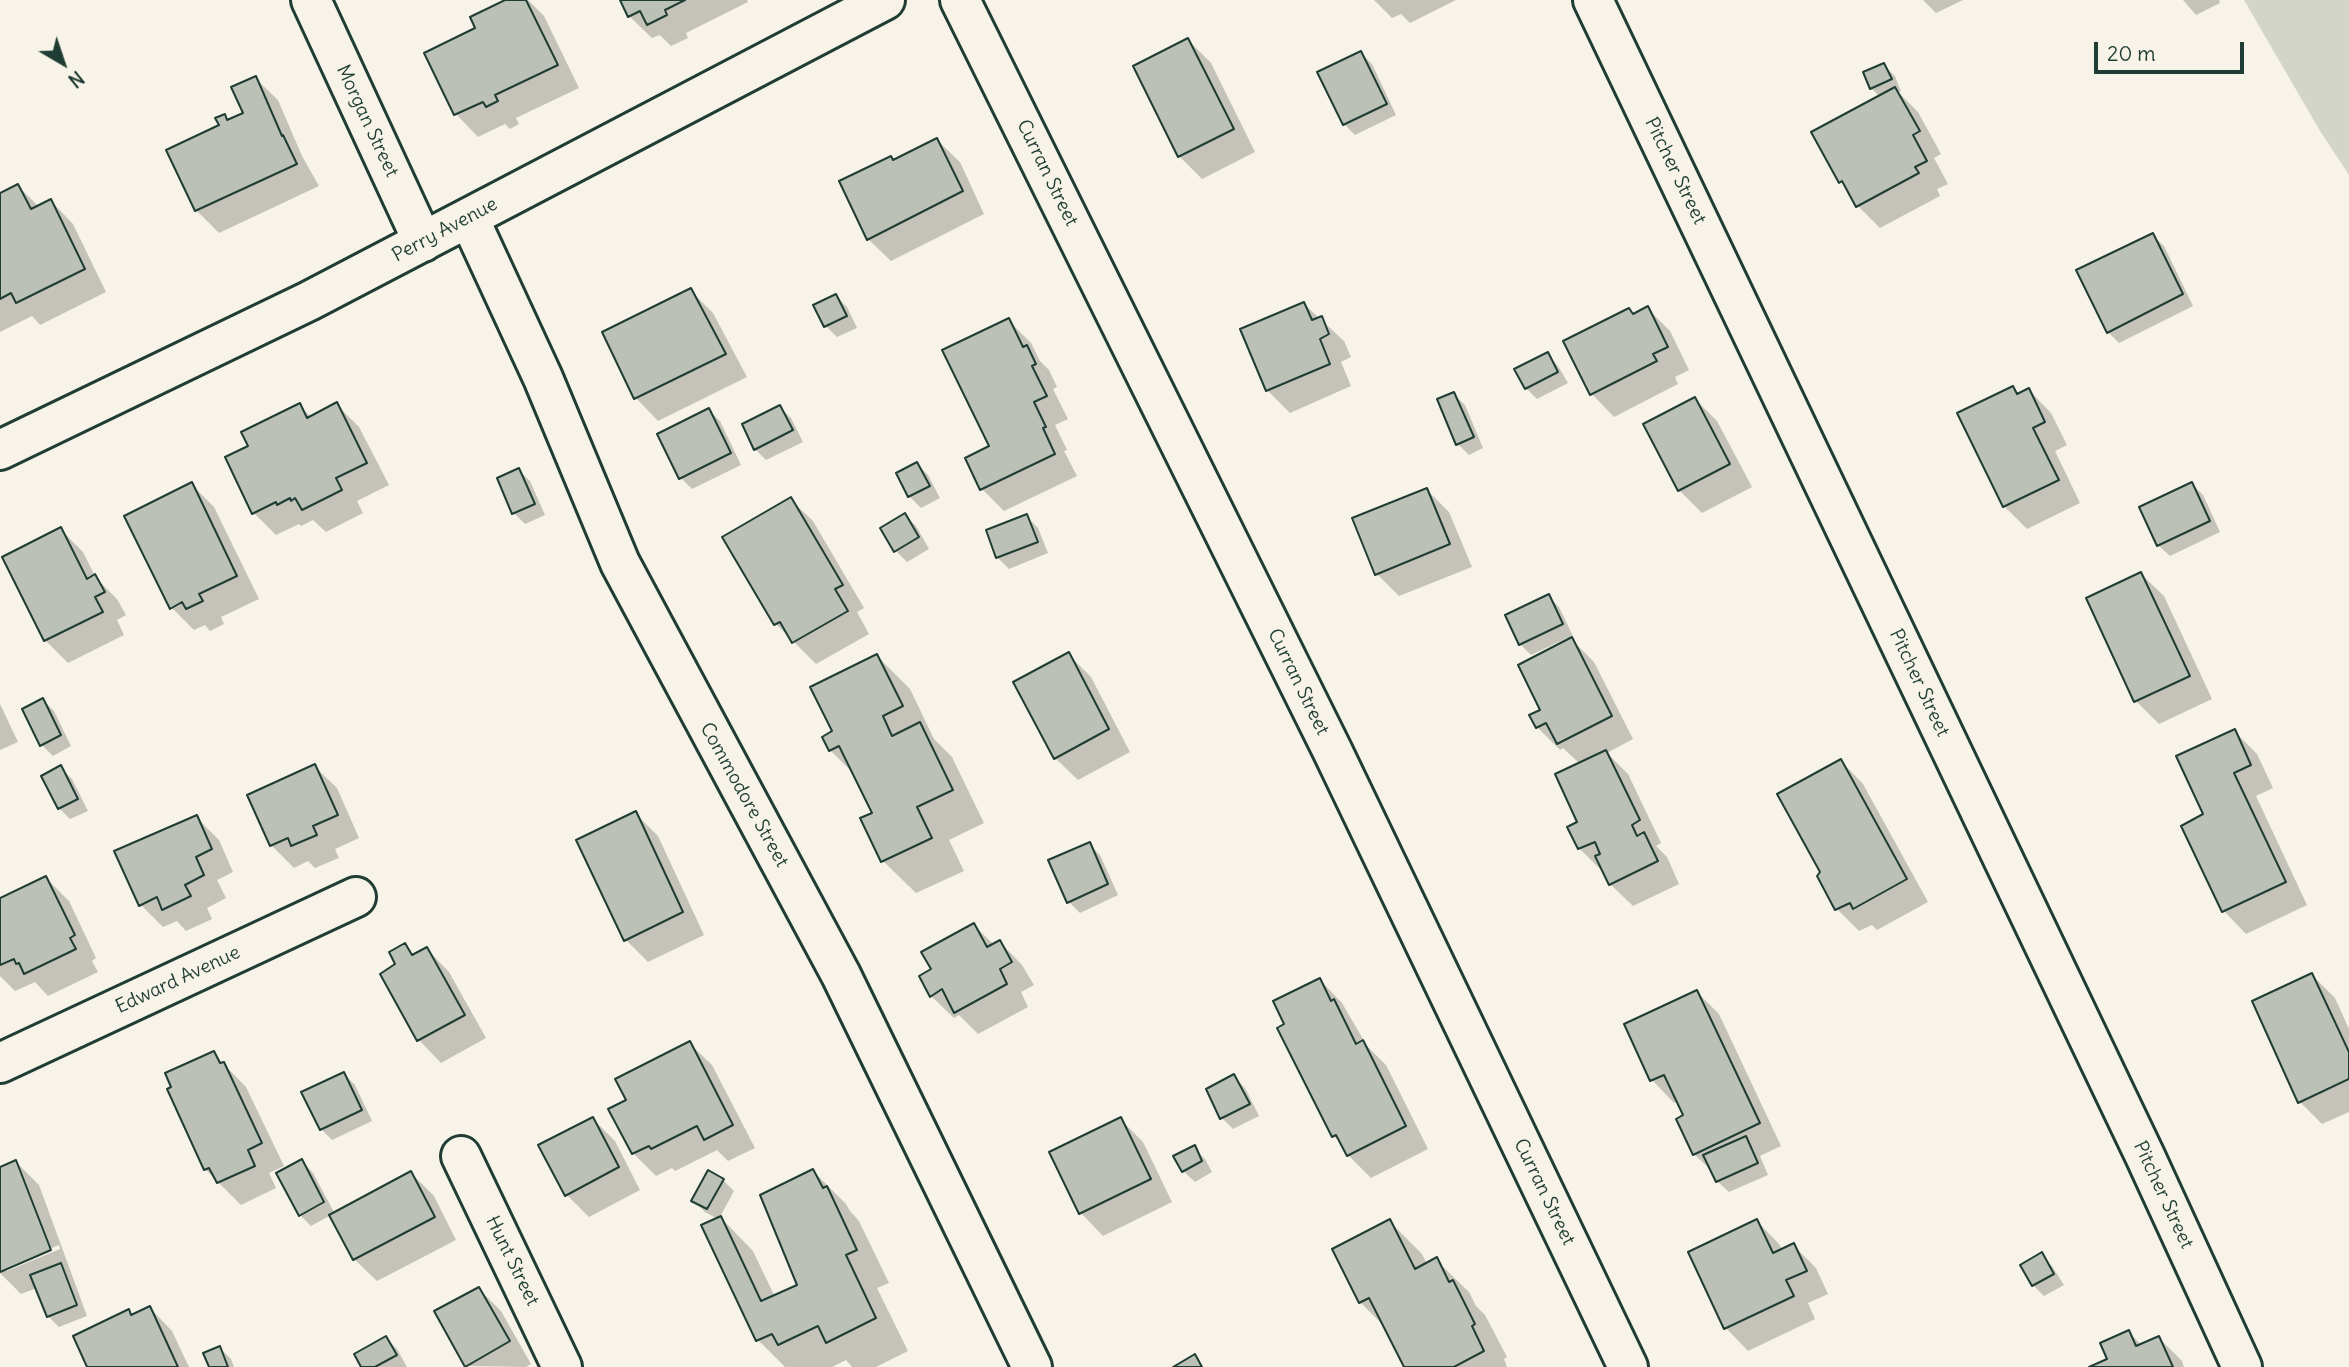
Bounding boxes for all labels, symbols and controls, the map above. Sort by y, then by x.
north arrow [28,28,98,98]
scale bar [2097,28,2248,72]
text: 20 m [2107,40,2156,67]
street label: Morgan Street [331,61,403,181]
text: N [64,66,89,93]
street label: Pitcher Street [1639,114,1711,228]
street label: Curran Street [1011,116,1083,230]
street label: Perry Avenue [389,193,501,267]
street label: Curran Street [1262,625,1334,739]
street label: Pitcher Street [1884,626,1954,740]
street label: Commodore Street [695,719,793,871]
street label: Edward Avenue [112,941,244,1019]
street label: Curran Street [1508,1135,1580,1249]
street label: Pitcher Street [2128,1138,2198,1252]
street label: Hunt Street [480,1212,544,1310]

